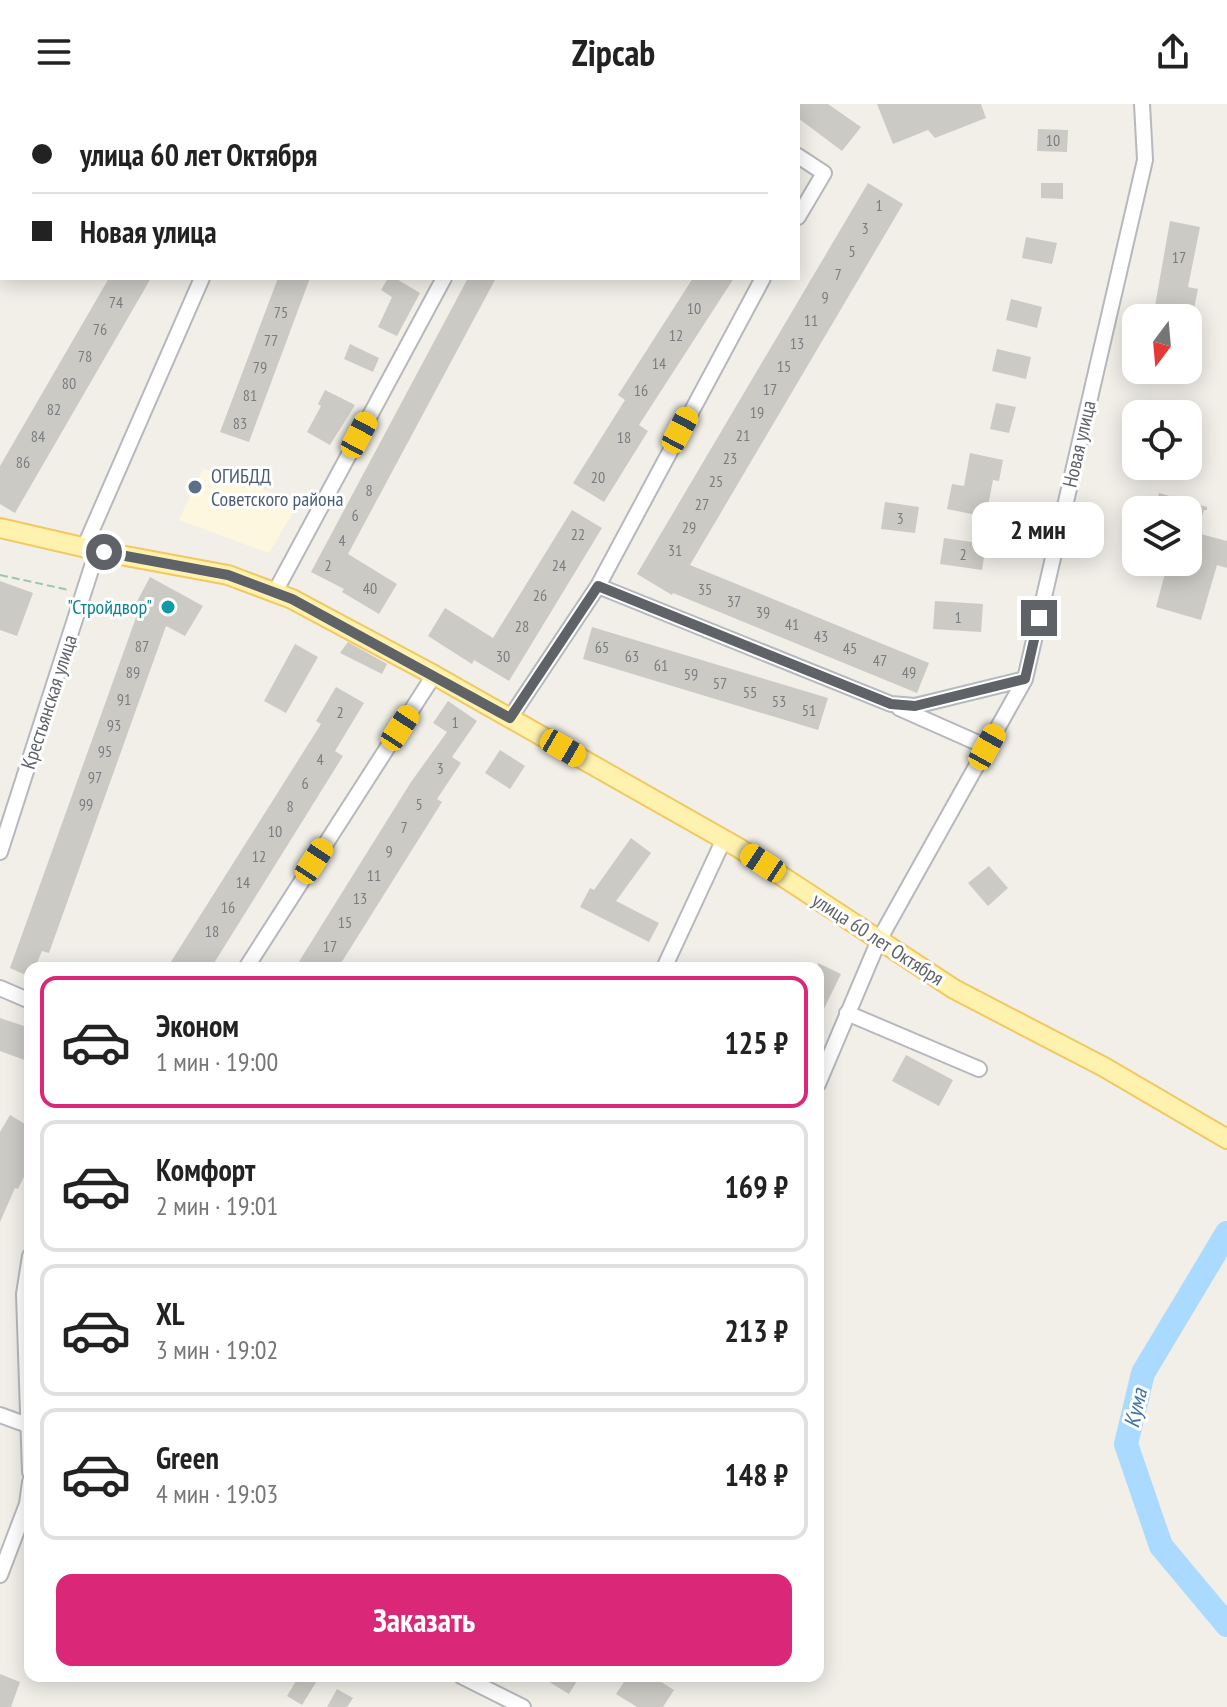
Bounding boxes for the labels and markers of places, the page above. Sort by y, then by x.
place label: ОГИБДД Советского района [211,463,343,512]
marker: ОГИБДД Советского района [186,478,204,496]
place label: "Стройдвор" [67,594,152,620]
marker: "Стройдвор" [159,598,177,616]

